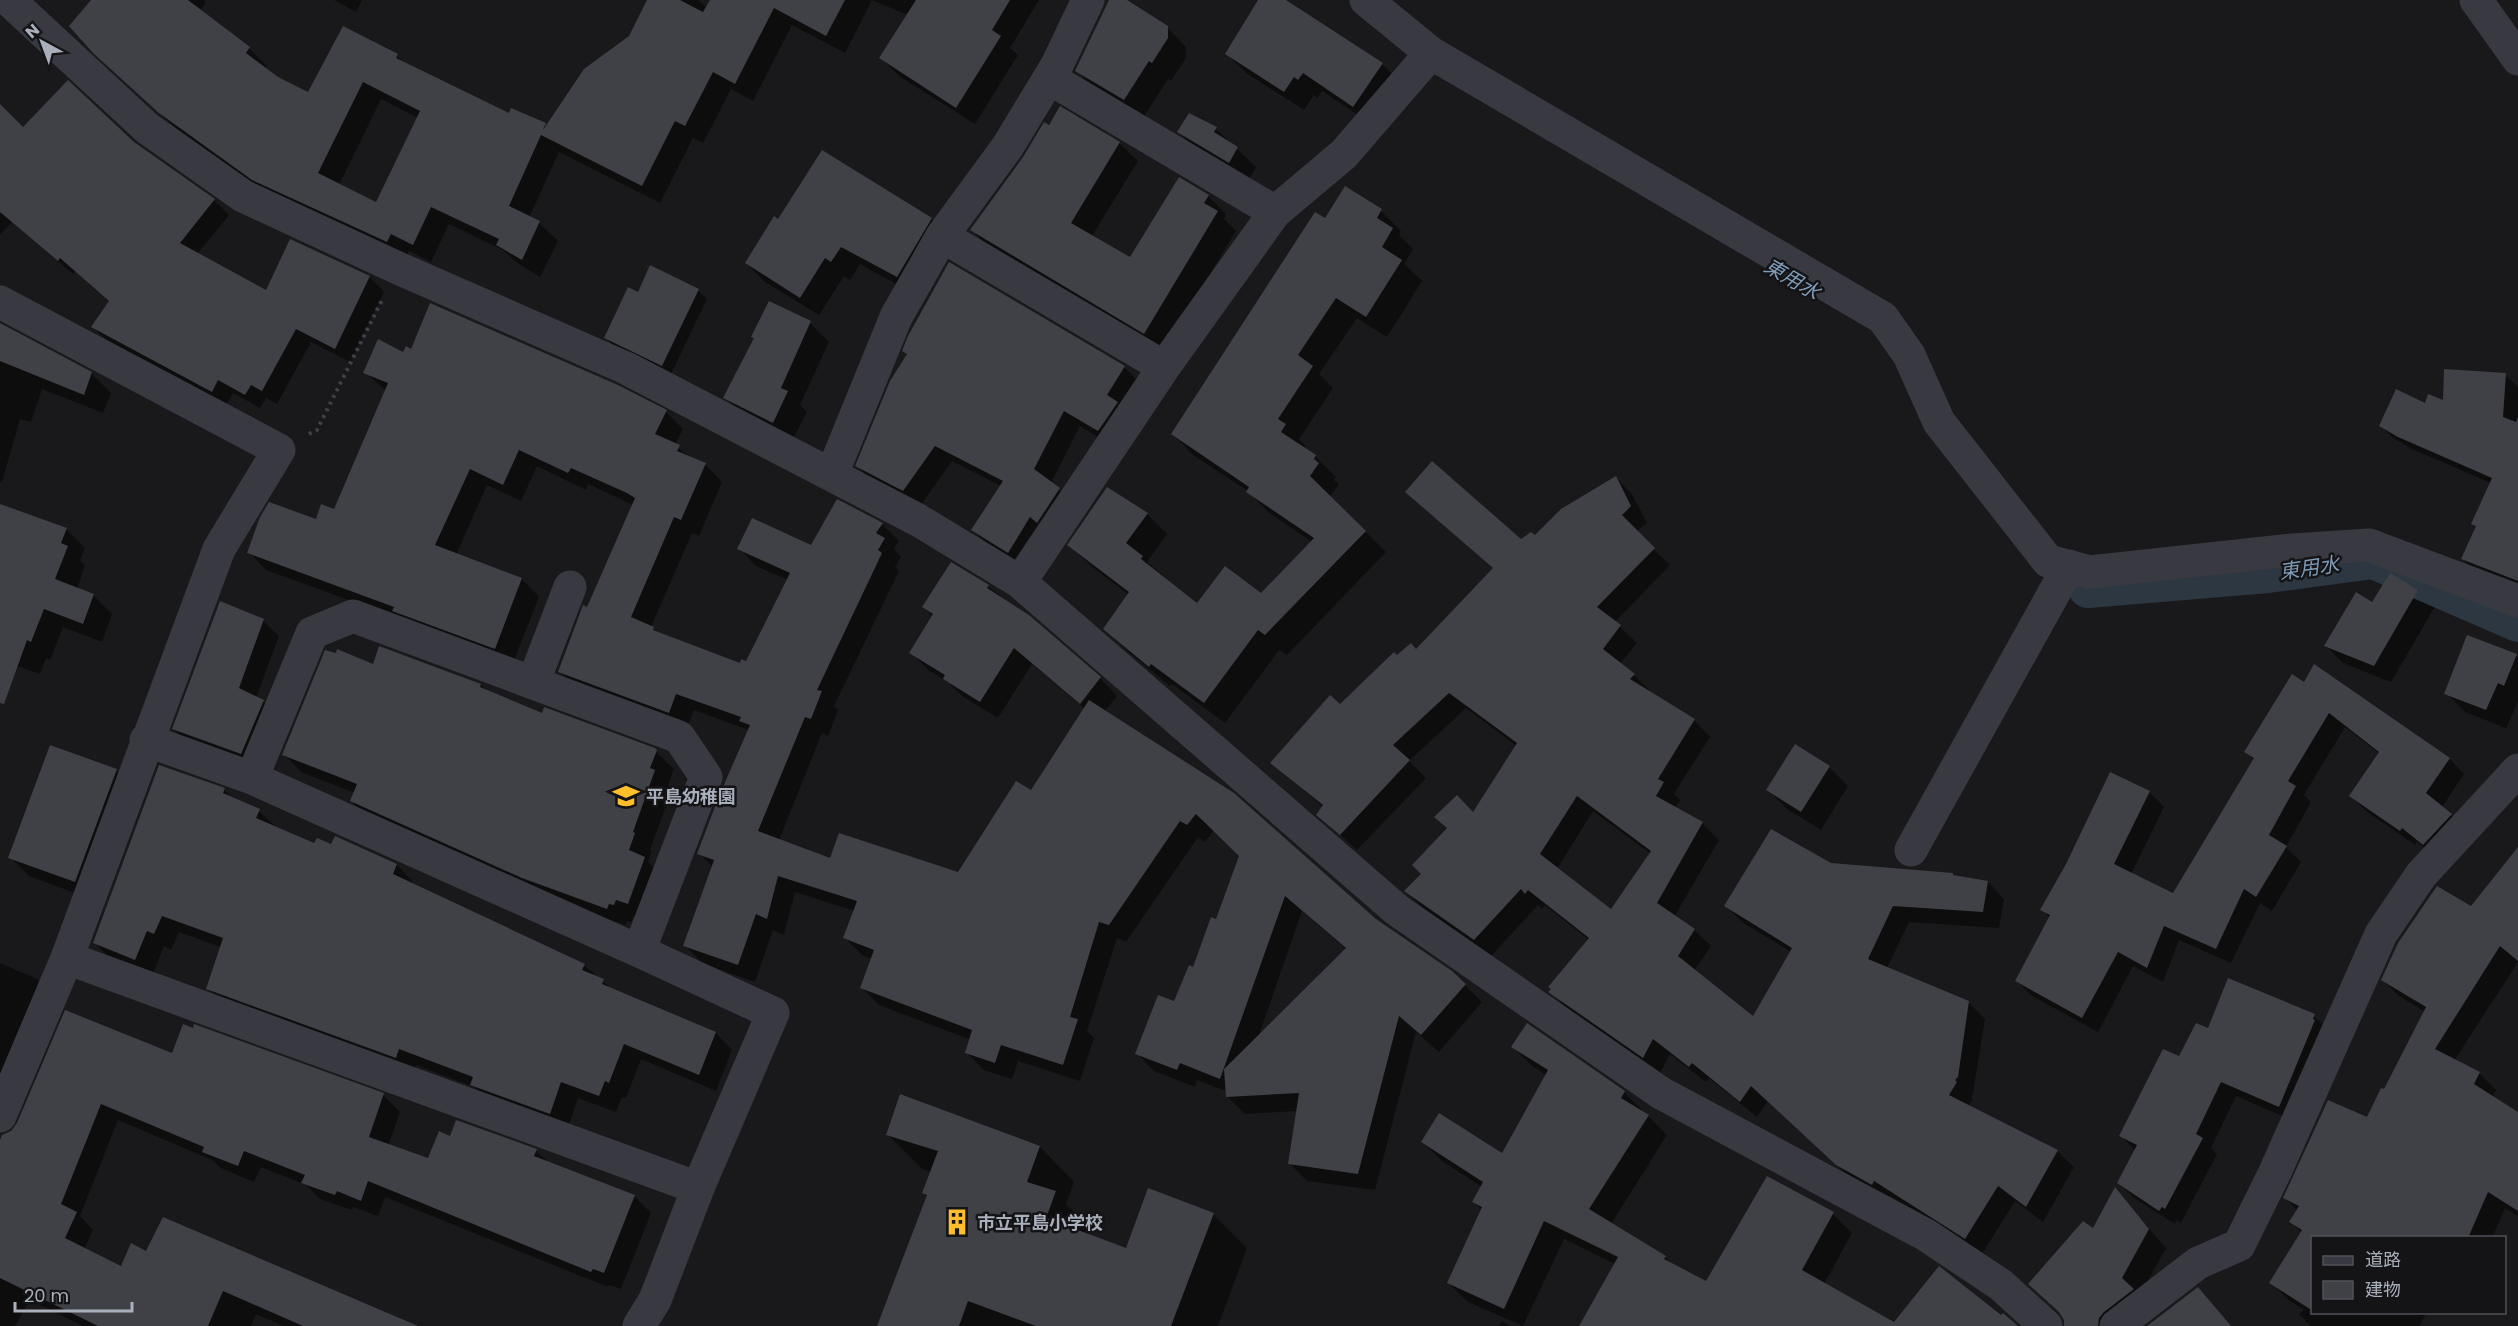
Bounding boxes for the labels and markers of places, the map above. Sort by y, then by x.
school or university icon: 平島幼稚園 [611,781,641,811]
place label: 平島幼稚園 [646,784,736,809]
building icon: 市立平島小学校 [942,1207,972,1237]
place label: 市立平島小学校 [977,1210,1103,1235]

